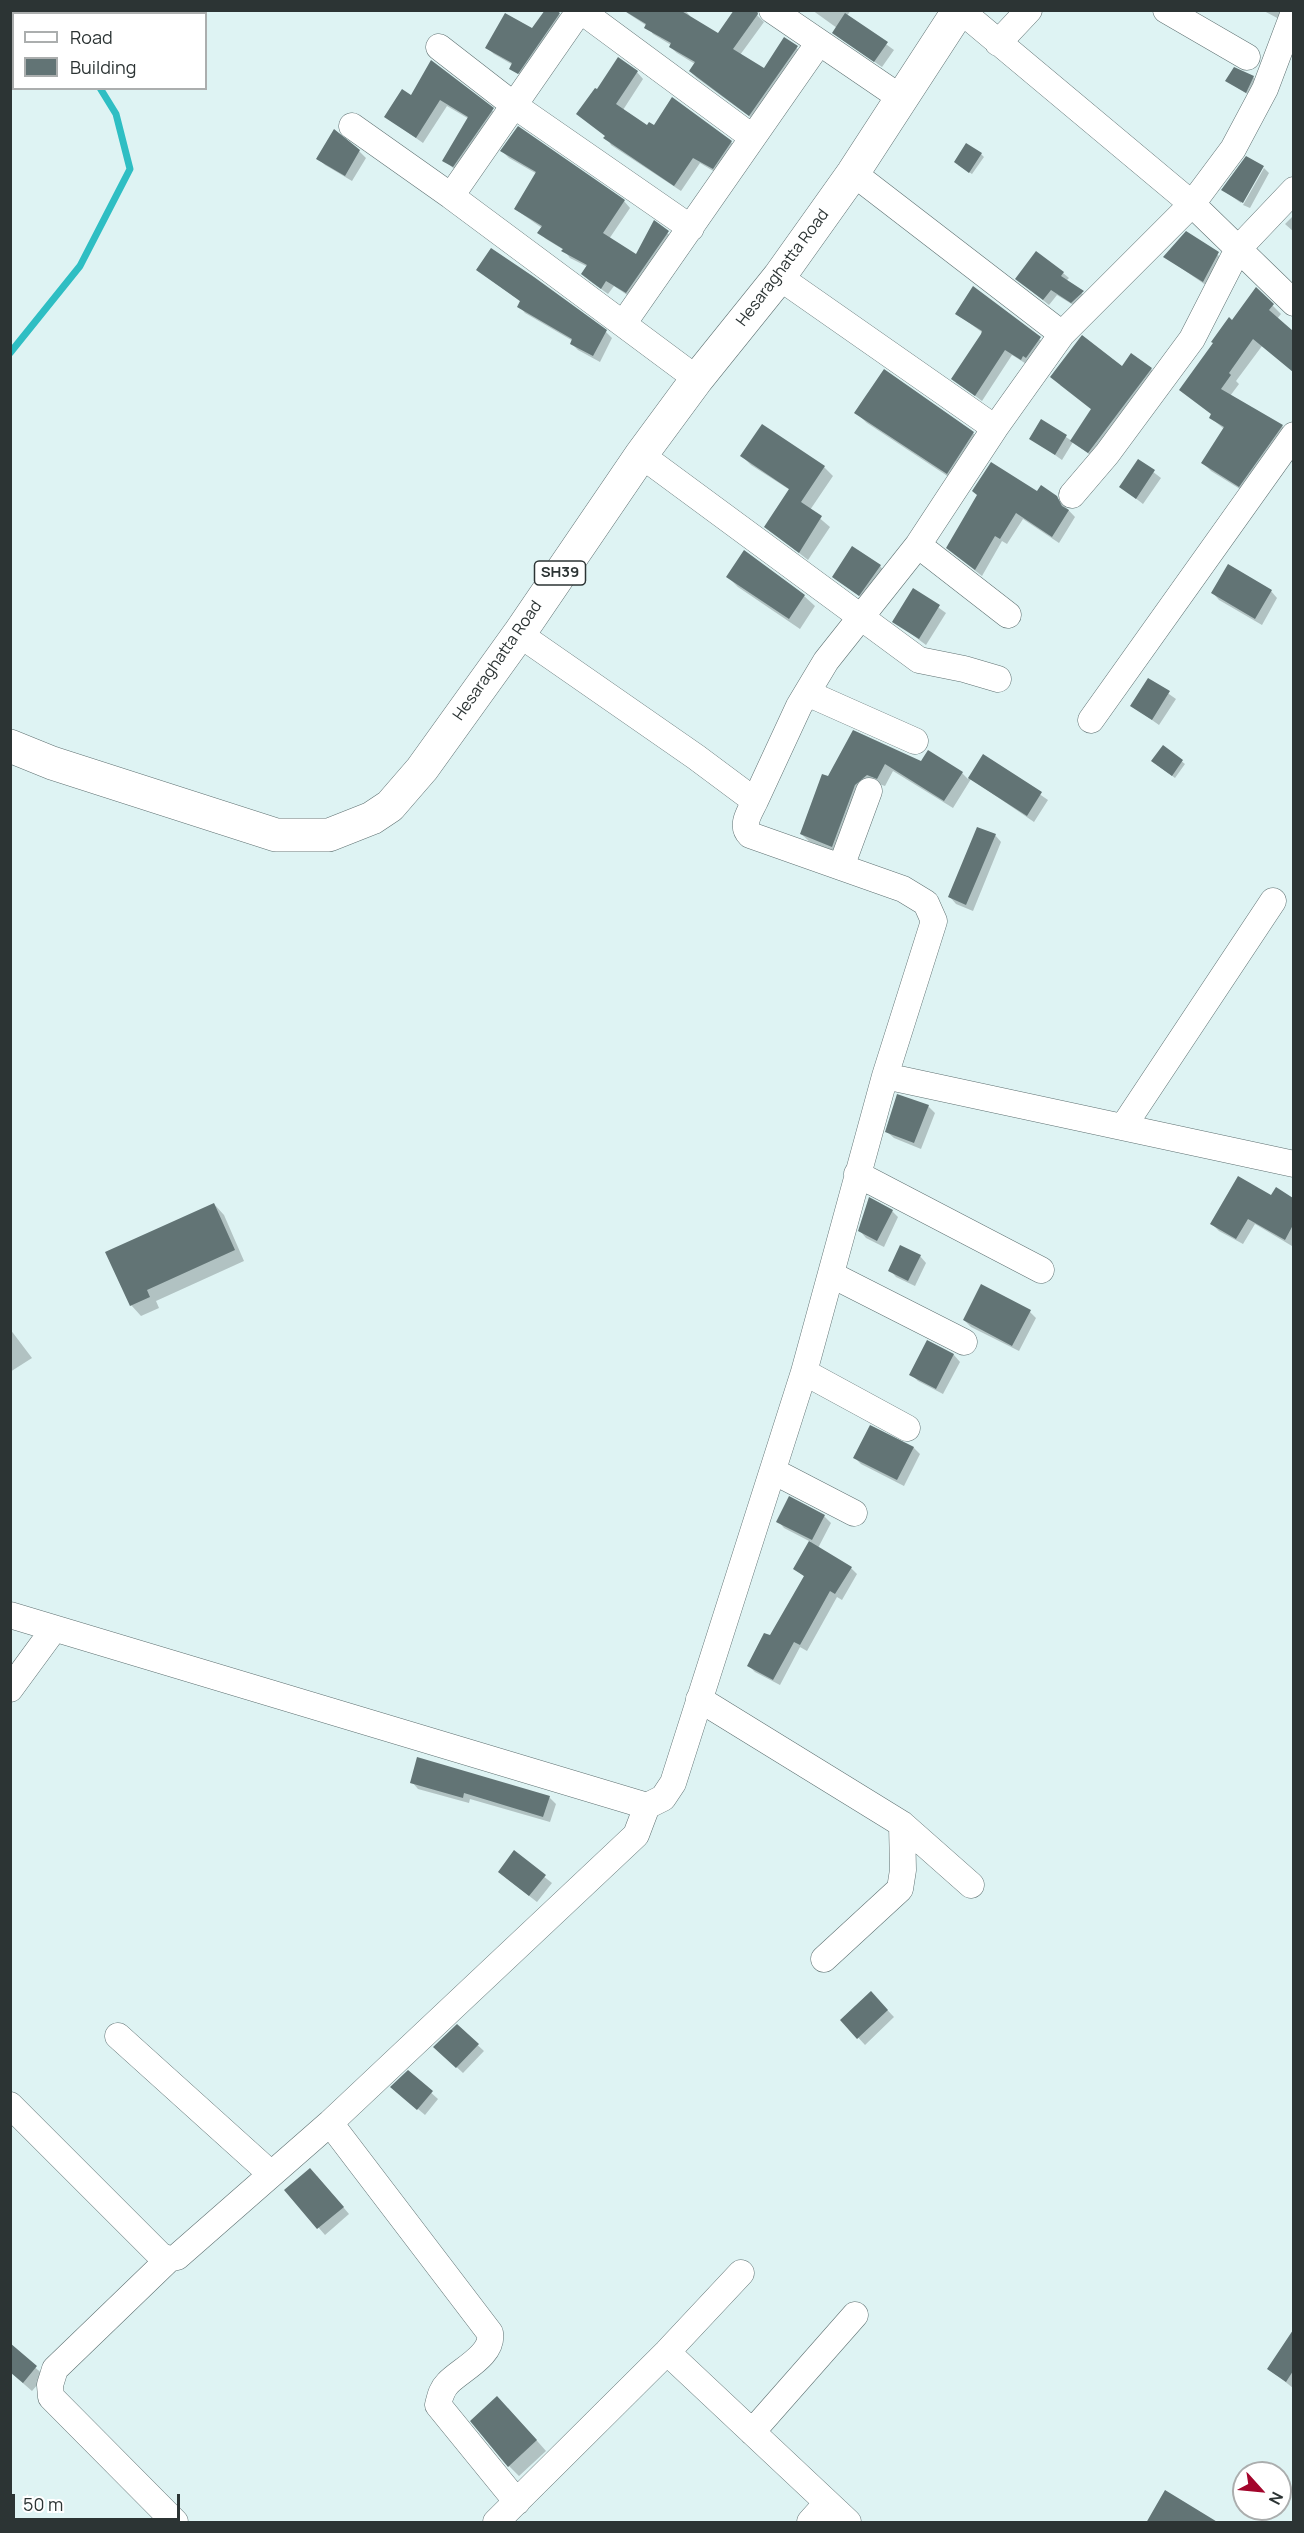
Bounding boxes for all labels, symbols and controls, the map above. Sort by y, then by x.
legend [12,12,207,90]
text: Road [70,25,113,49]
text: Building [70,55,136,79]
street label: Hesaraghatta Road [733,206,833,330]
road number: SH39 [534,561,586,585]
street label: Hesaraghatta Road [450,597,546,725]
north arrow [1232,2461,1292,2521]
scale bar [15,2482,183,2520]
text: N [1264,2488,1289,2508]
text: 50 m [23,2492,63,2516]

